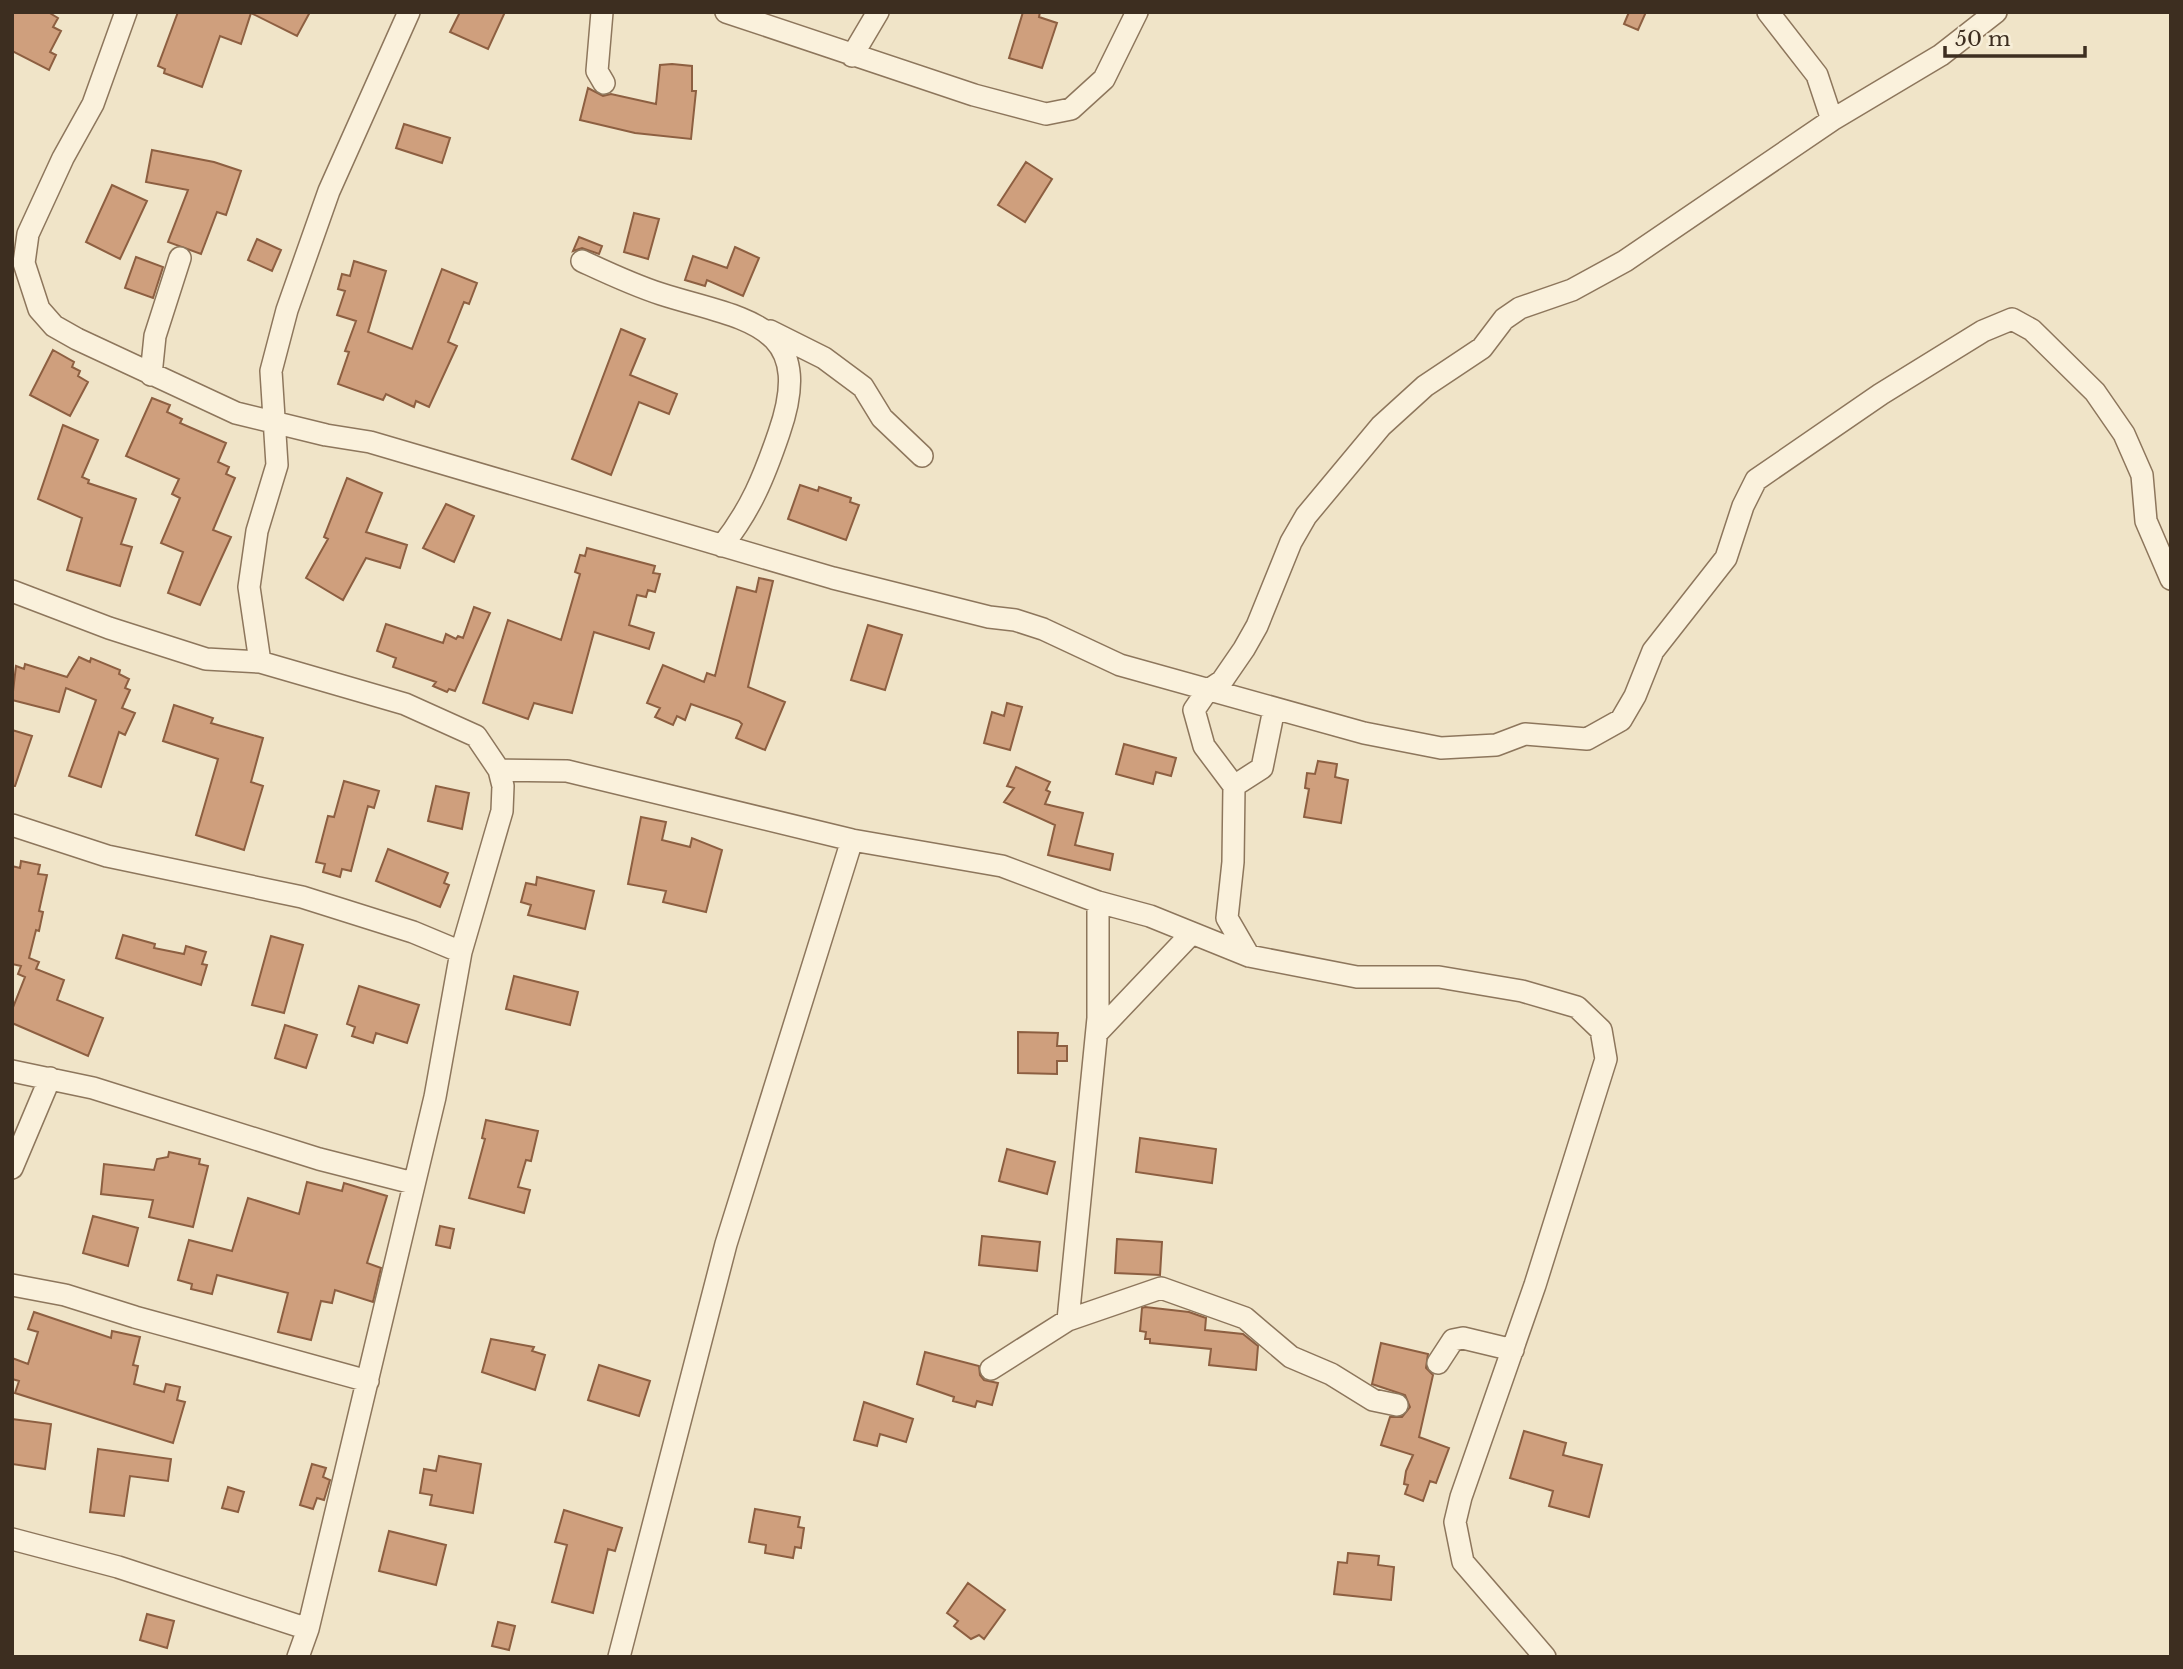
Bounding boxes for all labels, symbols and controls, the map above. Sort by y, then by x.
scale bar [1945,14,2085,58]
text: 50 m [1955,26,2011,52]

